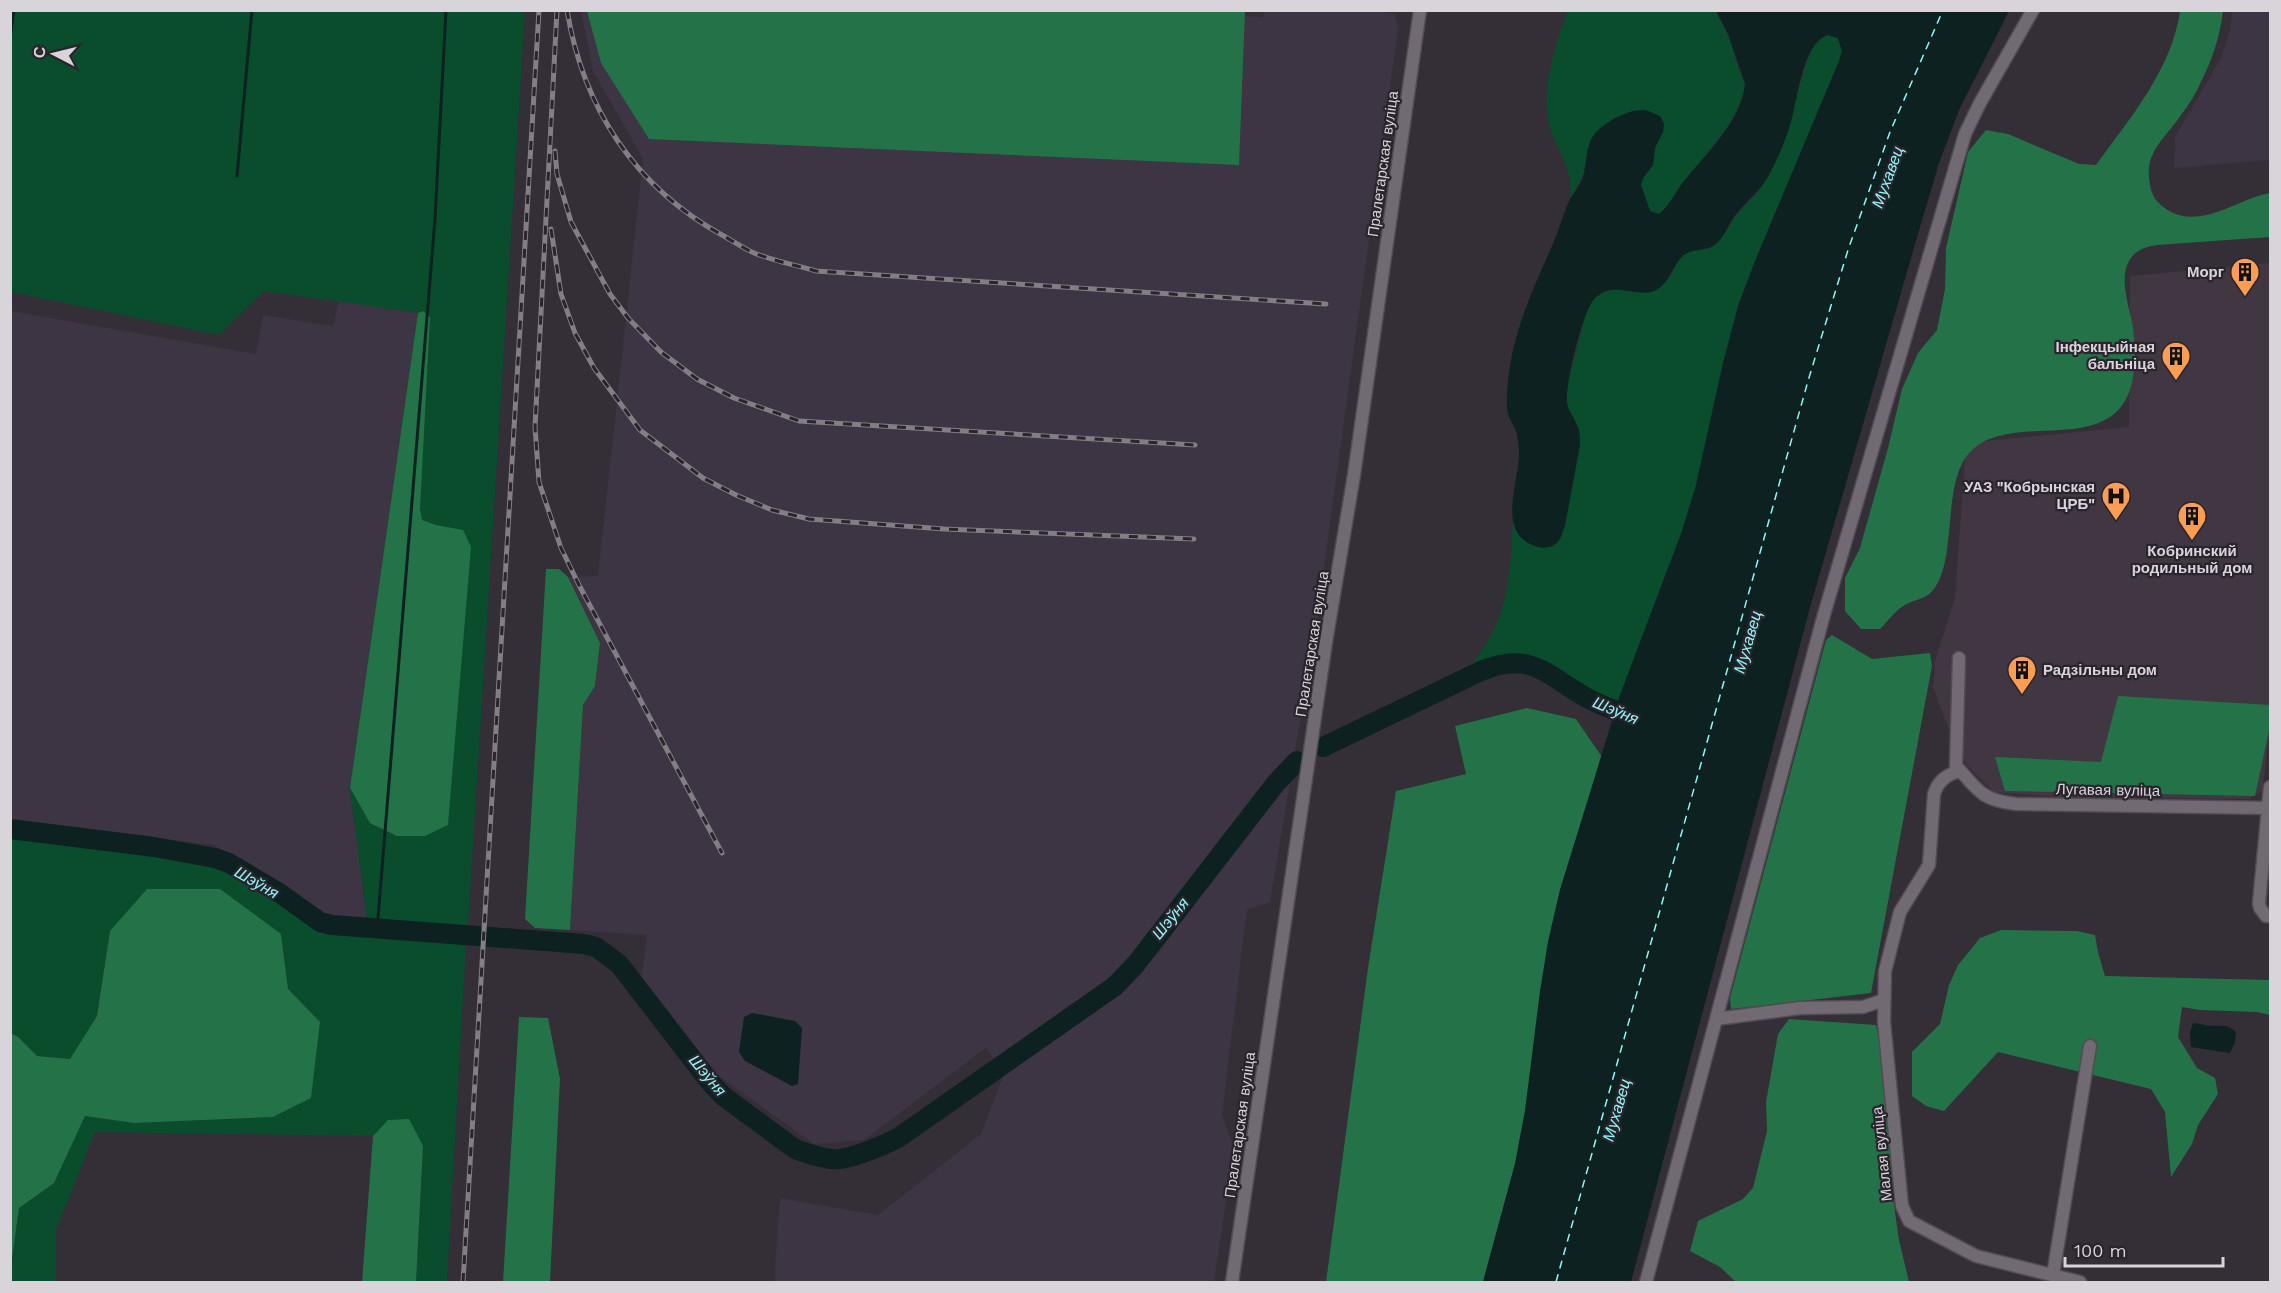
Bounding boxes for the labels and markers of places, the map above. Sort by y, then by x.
building icon: Морг [2229,256,2261,298]
place label: Морг [2187,263,2224,281]
place label: Інфекцыйная бальніца [2056,338,2156,373]
building icon: Інфекцыйная бальніца [2160,340,2192,382]
place label: УАЗ "Кобрынская ЦРБ" [1964,478,2095,513]
hospital icon: УАЗ "Кобрынская ЦРБ" [2100,480,2132,522]
building icon: Кобринский родильный дом [2176,500,2208,542]
place label: Кобринский родильный дом [2132,542,2252,577]
building icon: Радзільны дом [2006,654,2038,696]
place label: Радзільны дом [2043,661,2157,679]

